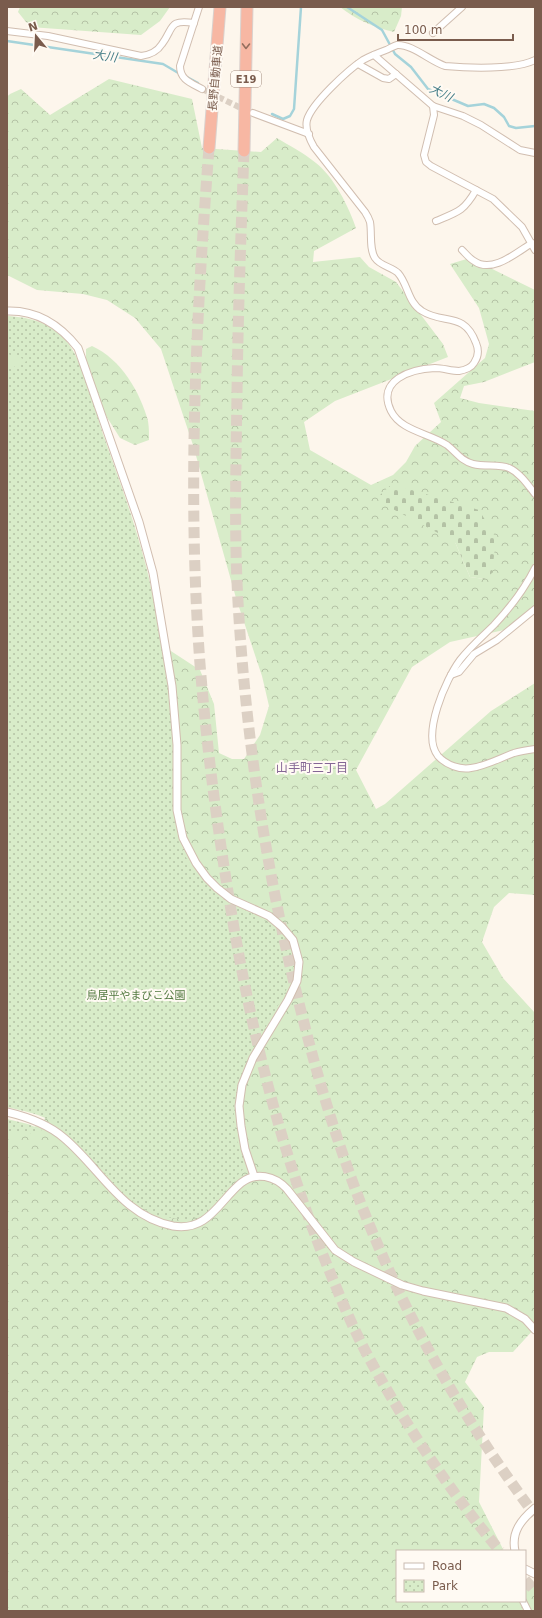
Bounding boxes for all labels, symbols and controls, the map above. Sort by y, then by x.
north arrow [16,16,56,56]
scale bar [398,16,513,42]
text: N [27,19,39,35]
text: 100 m [404,23,442,37]
one-way arrow [242,43,251,49]
street label: 長野自動車道 [206,45,225,111]
water label: 大川 [92,47,120,65]
road number: E19 [231,71,261,87]
water label: 大川 [427,81,457,105]
district label: 山手町三丁目 [276,761,348,775]
park label: 鳥居平やまびこ公園 [87,989,186,1002]
legend [396,1550,526,1602]
text: Road [432,1559,462,1573]
text: Park [432,1579,458,1593]

